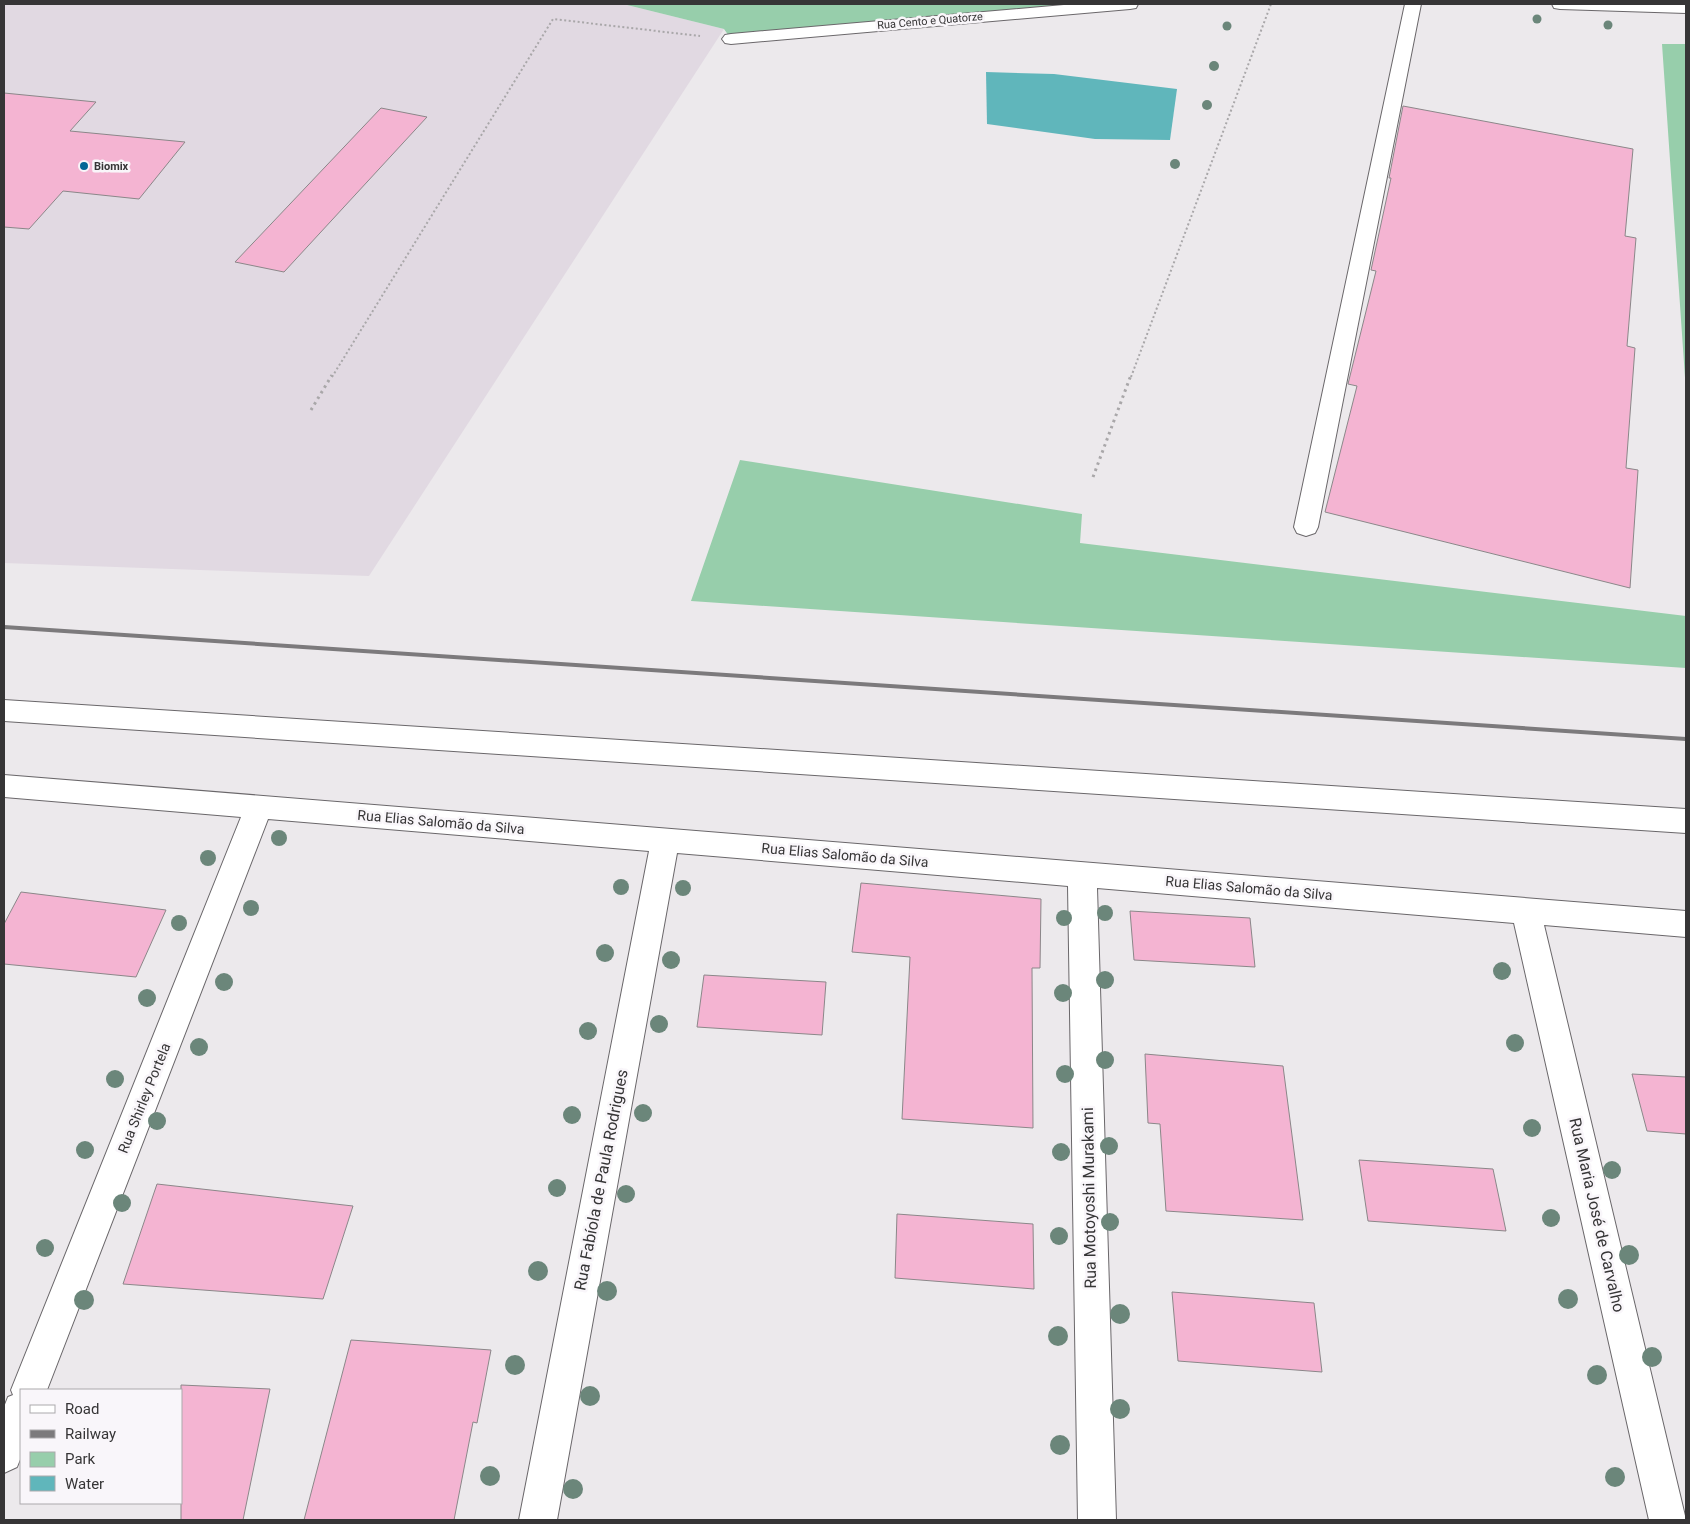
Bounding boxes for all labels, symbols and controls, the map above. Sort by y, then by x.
street label: Rua Cento e Quatorze [877,10,984,32]
marker: Biomix [78,160,90,172]
place label: Biomix [94,160,129,173]
street label: Rua Elias Salomão da Silva [357,807,525,837]
street label: Rua Elias Salomão da Silva [761,840,929,870]
street label: Rua Elias Salomão da Silva [1165,873,1333,903]
street label: Rua Shirley Portela [115,1041,173,1155]
street label: Rua Fabíola de Paula Rodrigues [570,1068,632,1292]
street label: Rua Motoyoshi Murakami [1078,1107,1100,1289]
street label: Rua Maria José de Carvalho [1565,1116,1629,1314]
legend [20,1389,182,1504]
text: Road [65,1400,99,1418]
text: Railway [65,1425,116,1443]
text: Park [65,1450,96,1468]
text: Water [65,1475,104,1493]

